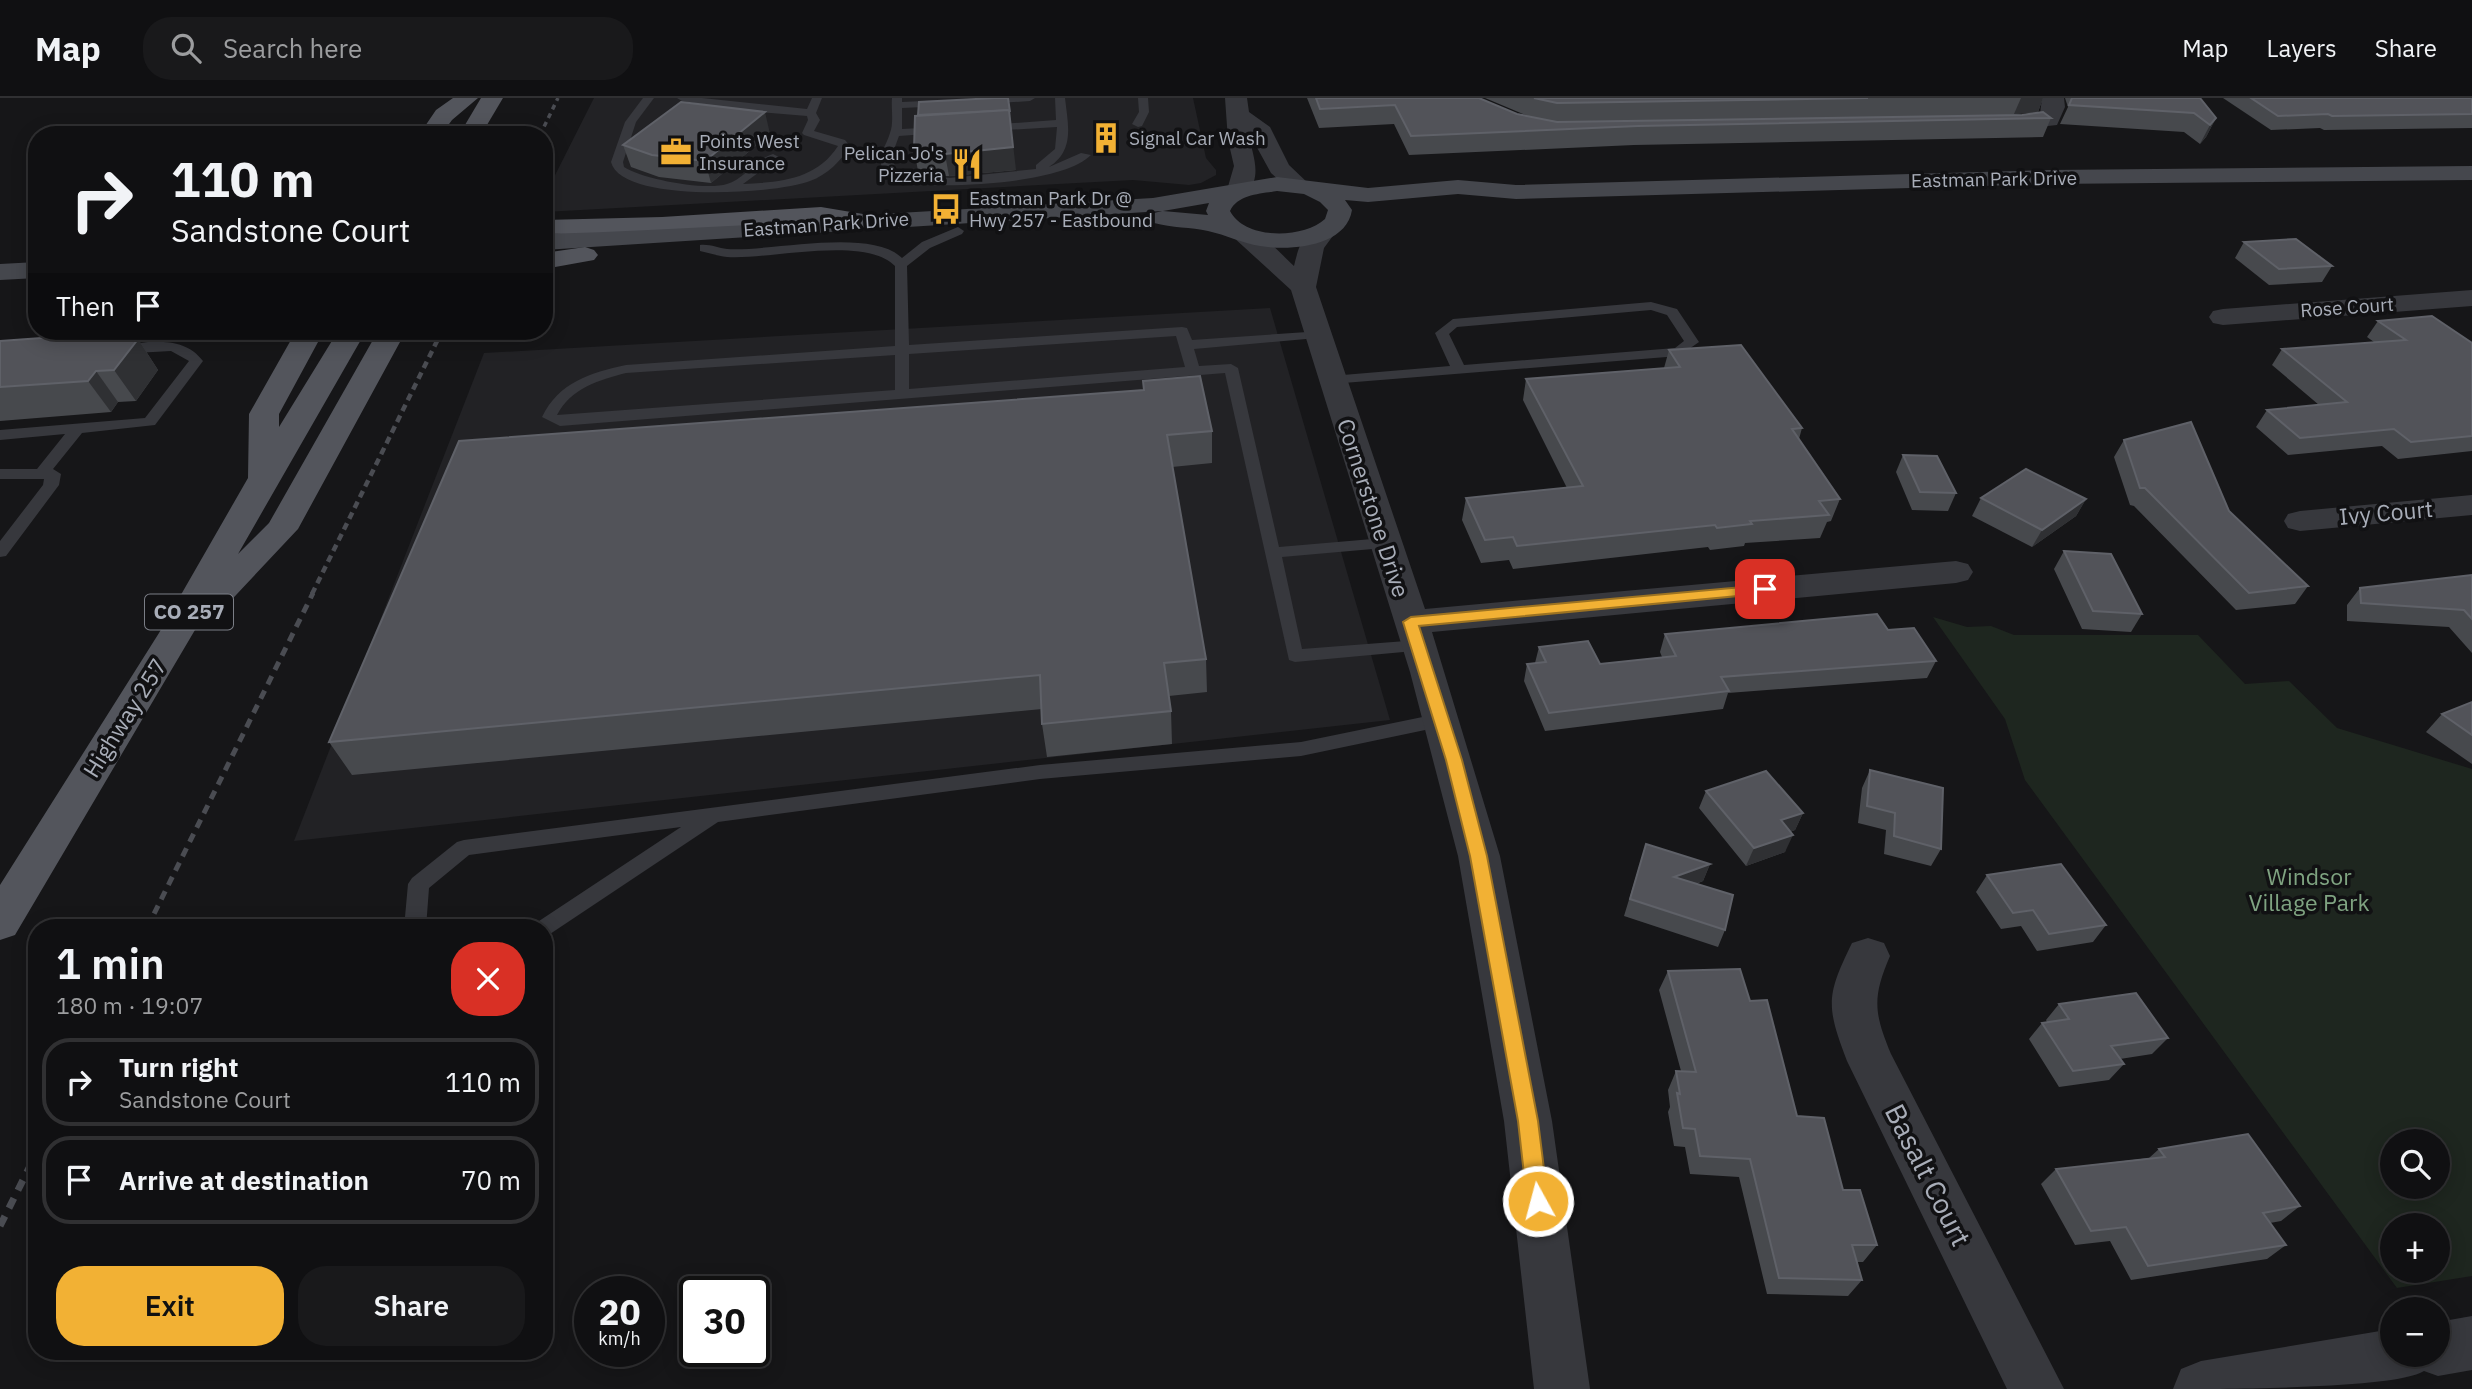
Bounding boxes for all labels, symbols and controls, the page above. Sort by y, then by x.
search box [143,17,633,80]
text: Map [35,27,101,70]
icon: search [167,29,205,67]
text: Search here [223,31,362,65]
text: Map [2182,32,2229,64]
text: Layers [2267,32,2337,64]
text: Share [2375,32,2437,64]
building icon: Signal Car Wash [1089,121,1123,155]
place label: Signal Car Wash [1129,126,1266,150]
place label: Points West Insurance [699,129,800,175]
office icon: Points West Insurance [659,135,693,169]
place label: Pelican Jo's Pizzeria [844,141,944,187]
text: 110 m [171,147,315,210]
restaurant icon: Pelican Jo's Pizzeria [950,147,984,181]
icon: right [56,154,147,245]
street label: Eastman Park Drive [1911,166,2077,192]
place label: Eastman Park Dr @ Hwy 257 - Eastbound [969,186,1153,232]
bus stop icon: Eastman Park Dr @ Hwy 257 - Eastbound [929,192,963,226]
street label: Eastman Park Drive [742,206,910,242]
text: Sandstone Court [171,209,410,251]
icon: arrive [129,287,167,325]
text: Then [56,289,115,323]
street label: Rose Court [2299,292,2395,322]
street label: Cornerstone Drive [1331,415,1417,601]
street label: Ivy Court [2338,493,2434,531]
pin [1735,559,1795,619]
icon: arrive [1746,570,1784,608]
road number: CO 257 [145,594,233,630]
street label: Highway 257 [76,652,173,783]
park label: Windsor Village Park [2248,861,2370,917]
text: 1 min [56,936,165,991]
button: close [451,942,525,1016]
text: 180 m · 19:07 [56,990,203,1020]
text: Turn right [119,1050,238,1084]
icon: right [60,1063,98,1101]
text: 110 m [445,1065,521,1099]
text: Sandstone Court [119,1084,291,1114]
street label: Basalt Court [1877,1097,1980,1252]
map controls [2380,1129,2450,1367]
button: search [2380,1129,2450,1199]
icon: arrive [60,1161,98,1199]
text: Arrive at destination [119,1163,369,1197]
text: 70 m [461,1163,521,1197]
position arrow [1501,1164,1575,1238]
button: + [2380,1213,2450,1283]
button: Exit [56,1266,284,1346]
button: Share [298,1266,525,1346]
speed limit sign: 30 [679,1276,770,1367]
text: 20 [598,1289,641,1335]
button: − [2380,1297,2450,1367]
text: km/h [598,1327,641,1350]

